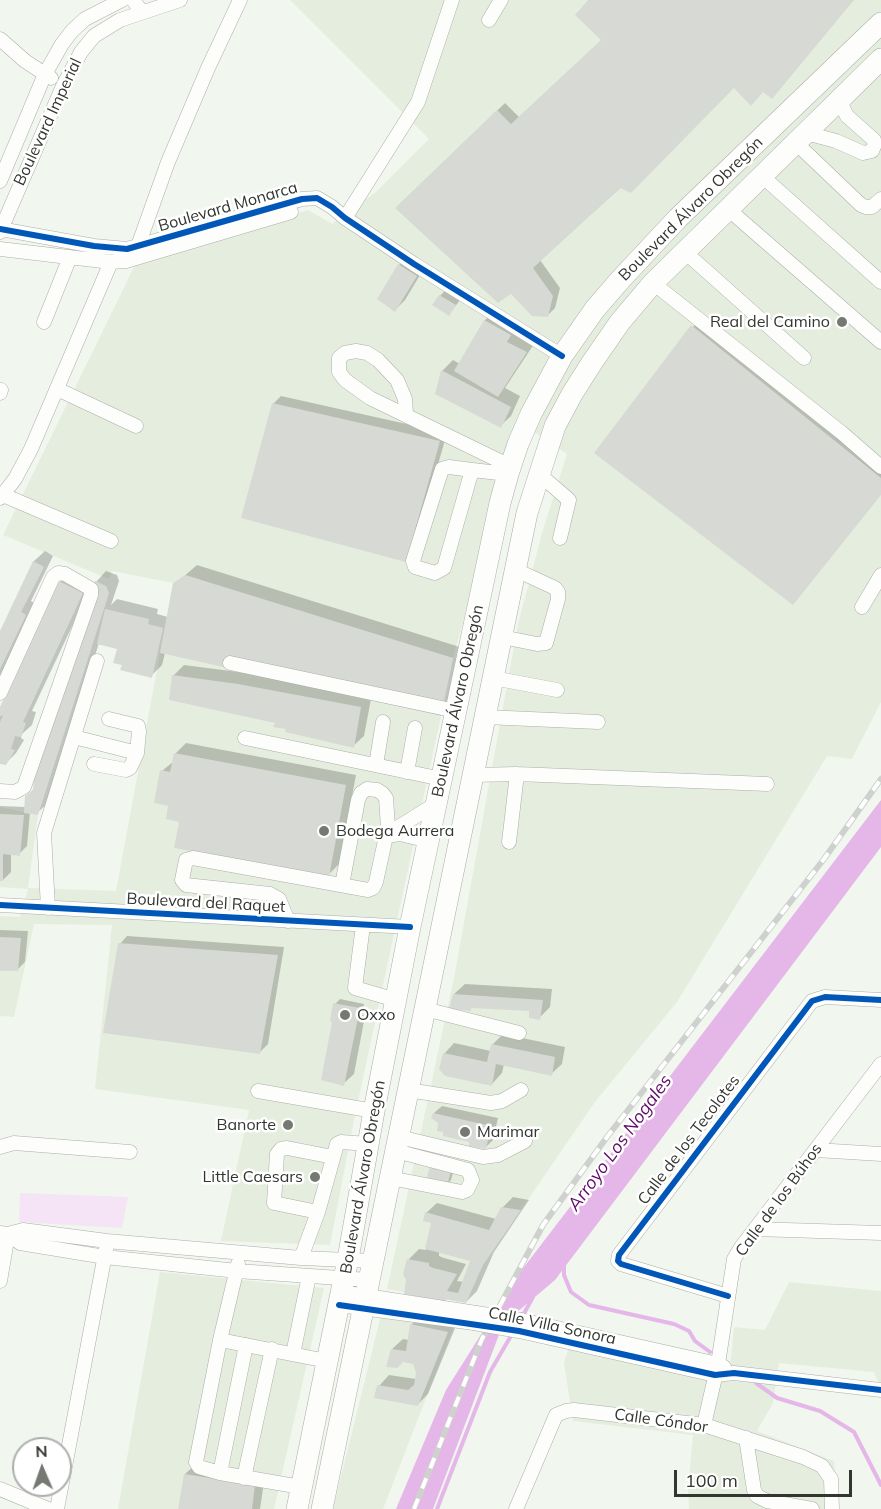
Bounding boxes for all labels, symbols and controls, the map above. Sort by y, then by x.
street label: Boulevard Imperial [10,55,86,189]
street label: Boulevard Álvaro Obregón [615,133,767,285]
street label: Boulevard Monarca [156,178,300,236]
place label: Real del Camino [710,312,830,332]
marker: Real del Camino [835,315,849,329]
street label: Boulevard Álvaro Obregón [428,603,488,799]
place label: Bodega Aurrera [336,821,454,841]
marker: Bodega Aurrera [317,824,331,838]
street label: Boulevard del Raquet [126,889,286,917]
place label: Oxxo [357,1005,395,1025]
marker: Oxxo [338,1008,352,1022]
water label: Arroyo Los Nogales [563,1071,677,1215]
street label: Calle de los Tecolotes [634,1071,744,1209]
street label: Boulevard Álvaro Obregón [337,1079,389,1275]
place label: Banorte [217,1115,276,1135]
marker: Banorte [281,1118,295,1132]
place label: Marimar [477,1122,539,1142]
marker: Marimar [458,1125,472,1139]
street label: Calle de los Búhos [732,1140,826,1260]
place label: Little Caesars [203,1167,303,1187]
marker: Little Caesars [308,1170,322,1184]
street label: Calle Villa Sonora [486,1303,618,1349]
street label: Calle Cóndor [613,1405,709,1437]
north arrow [12,1437,72,1497]
text: N [35,1441,48,1461]
scale bar [677,1458,856,1496]
text: 100 m [685,1469,738,1492]

